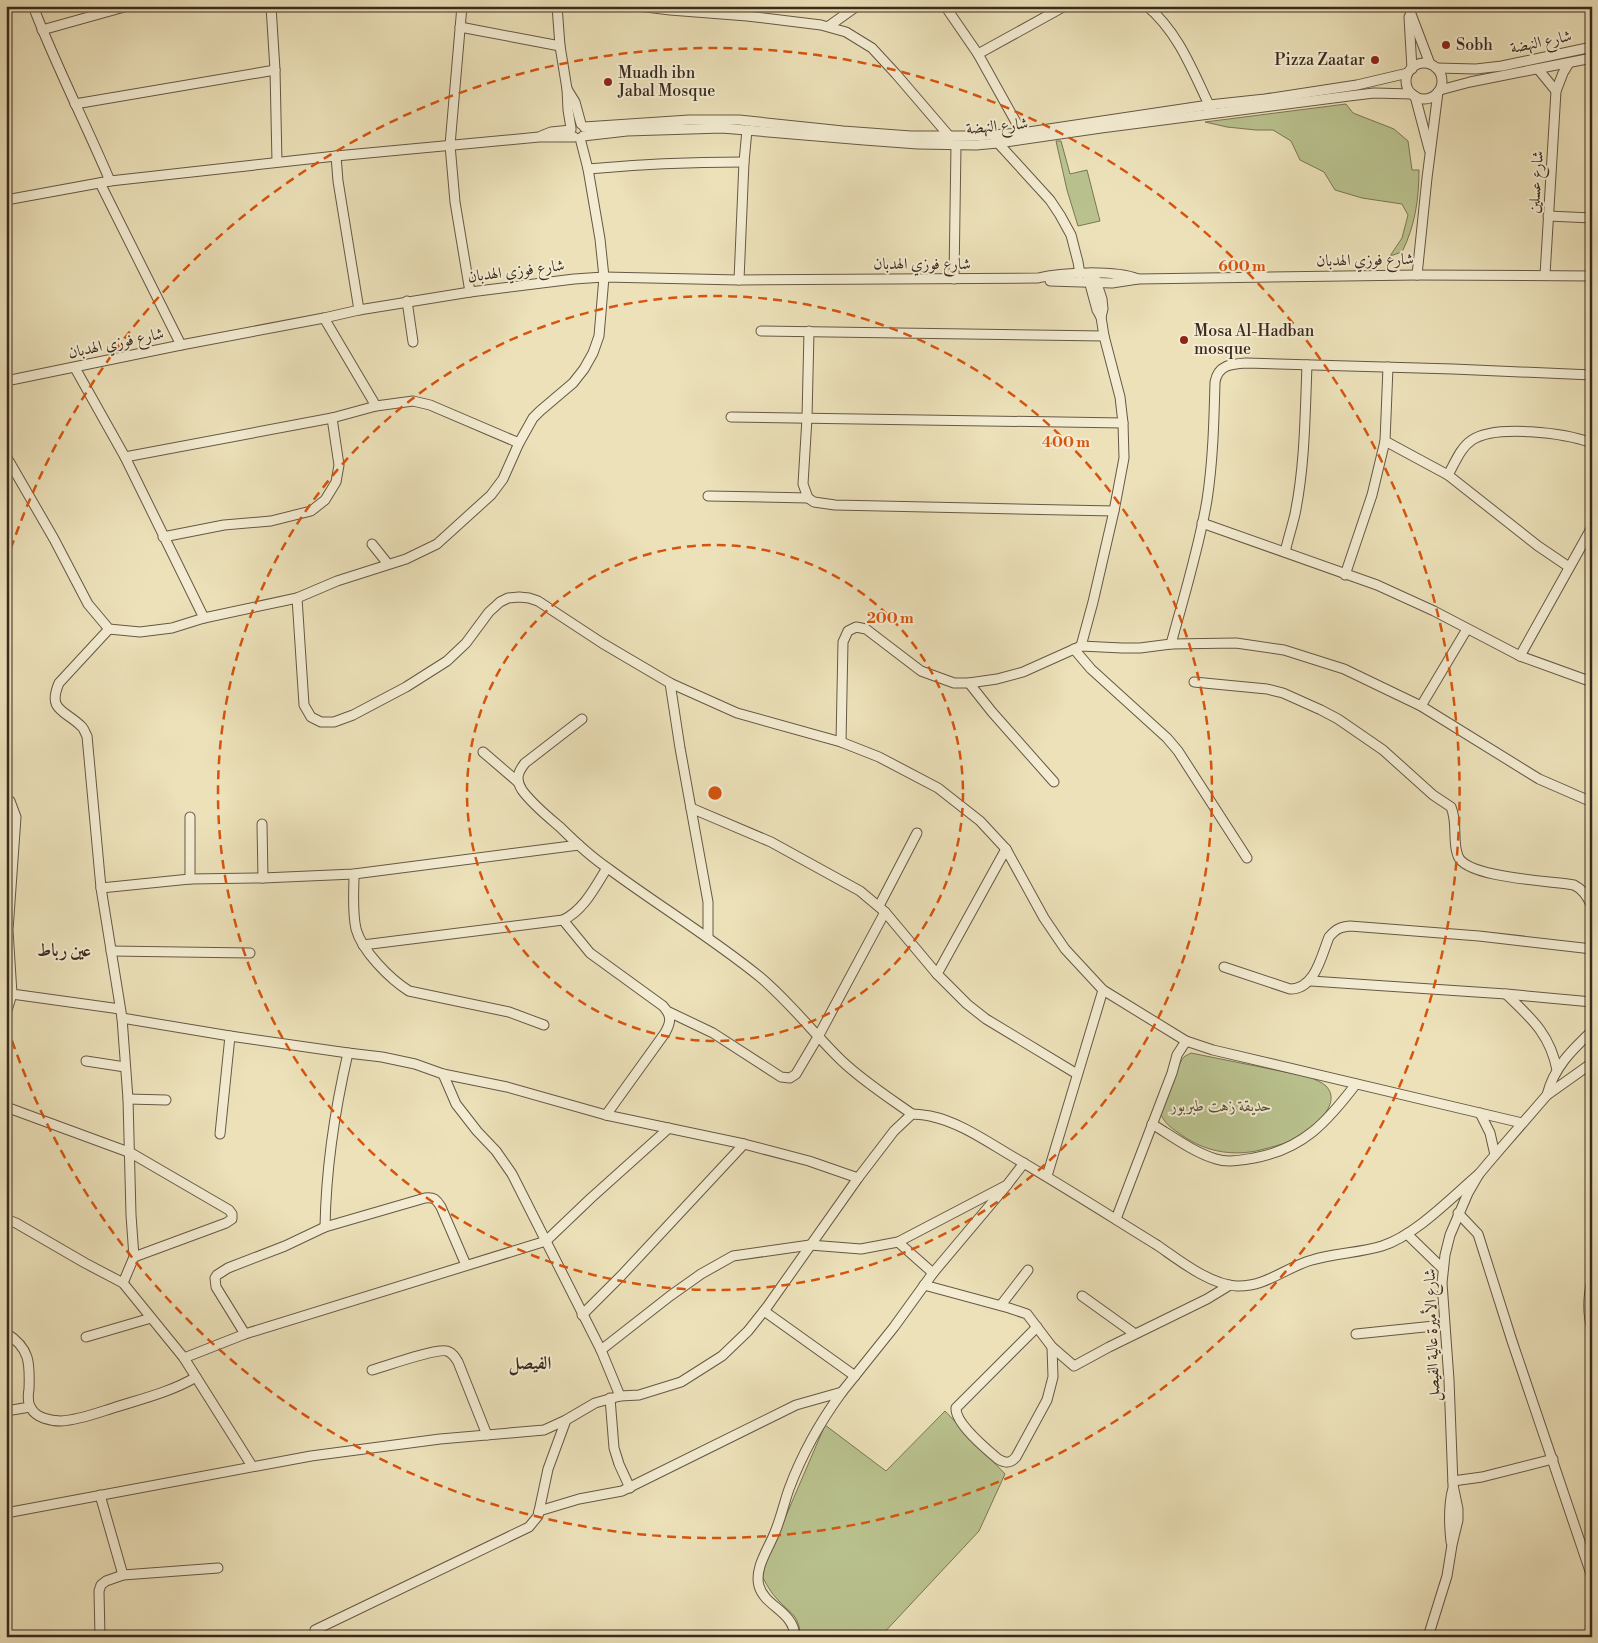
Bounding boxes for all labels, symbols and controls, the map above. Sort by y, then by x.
street label: شارع النهضة [1508,26,1574,61]
place label: Sobh [1456,35,1493,55]
marker: Sobh [1440,39,1452,51]
place label: Pizza Zaatar [1274,50,1365,70]
marker: Pizza Zaatar [1369,54,1381,66]
place label: Muadh ibn Jabal Mosque [617,63,715,101]
marker: Muadh ibn Jabal Mosque [602,76,614,88]
street label: شارع النهضة [965,113,1029,142]
street label: شارع عسلين [1524,150,1551,214]
street label: شارع فوزي الهدبان [1316,249,1414,274]
street label: شارع فوزي الهدبان [873,254,971,277]
street label: شارع فوزي الهدبان [466,255,566,290]
text: 600 m [1218,257,1266,276]
place label: Mosa Al-Hadban mosque [1194,321,1315,359]
street label: شارع فوزي الهدبان [66,323,166,366]
marker: Mosa Al-Hadban mosque [1178,334,1190,346]
text: 400 m [1042,433,1090,452]
text: 200 m [866,609,914,628]
centre of rings [706,784,724,802]
district label: عين رباط [37,939,91,962]
park label: حديقة زهت طبربور [1170,1096,1271,1116]
street label: شارع الأميرة عالية الفيصل [1418,1268,1447,1402]
district label: الفيصل [509,1352,552,1376]

